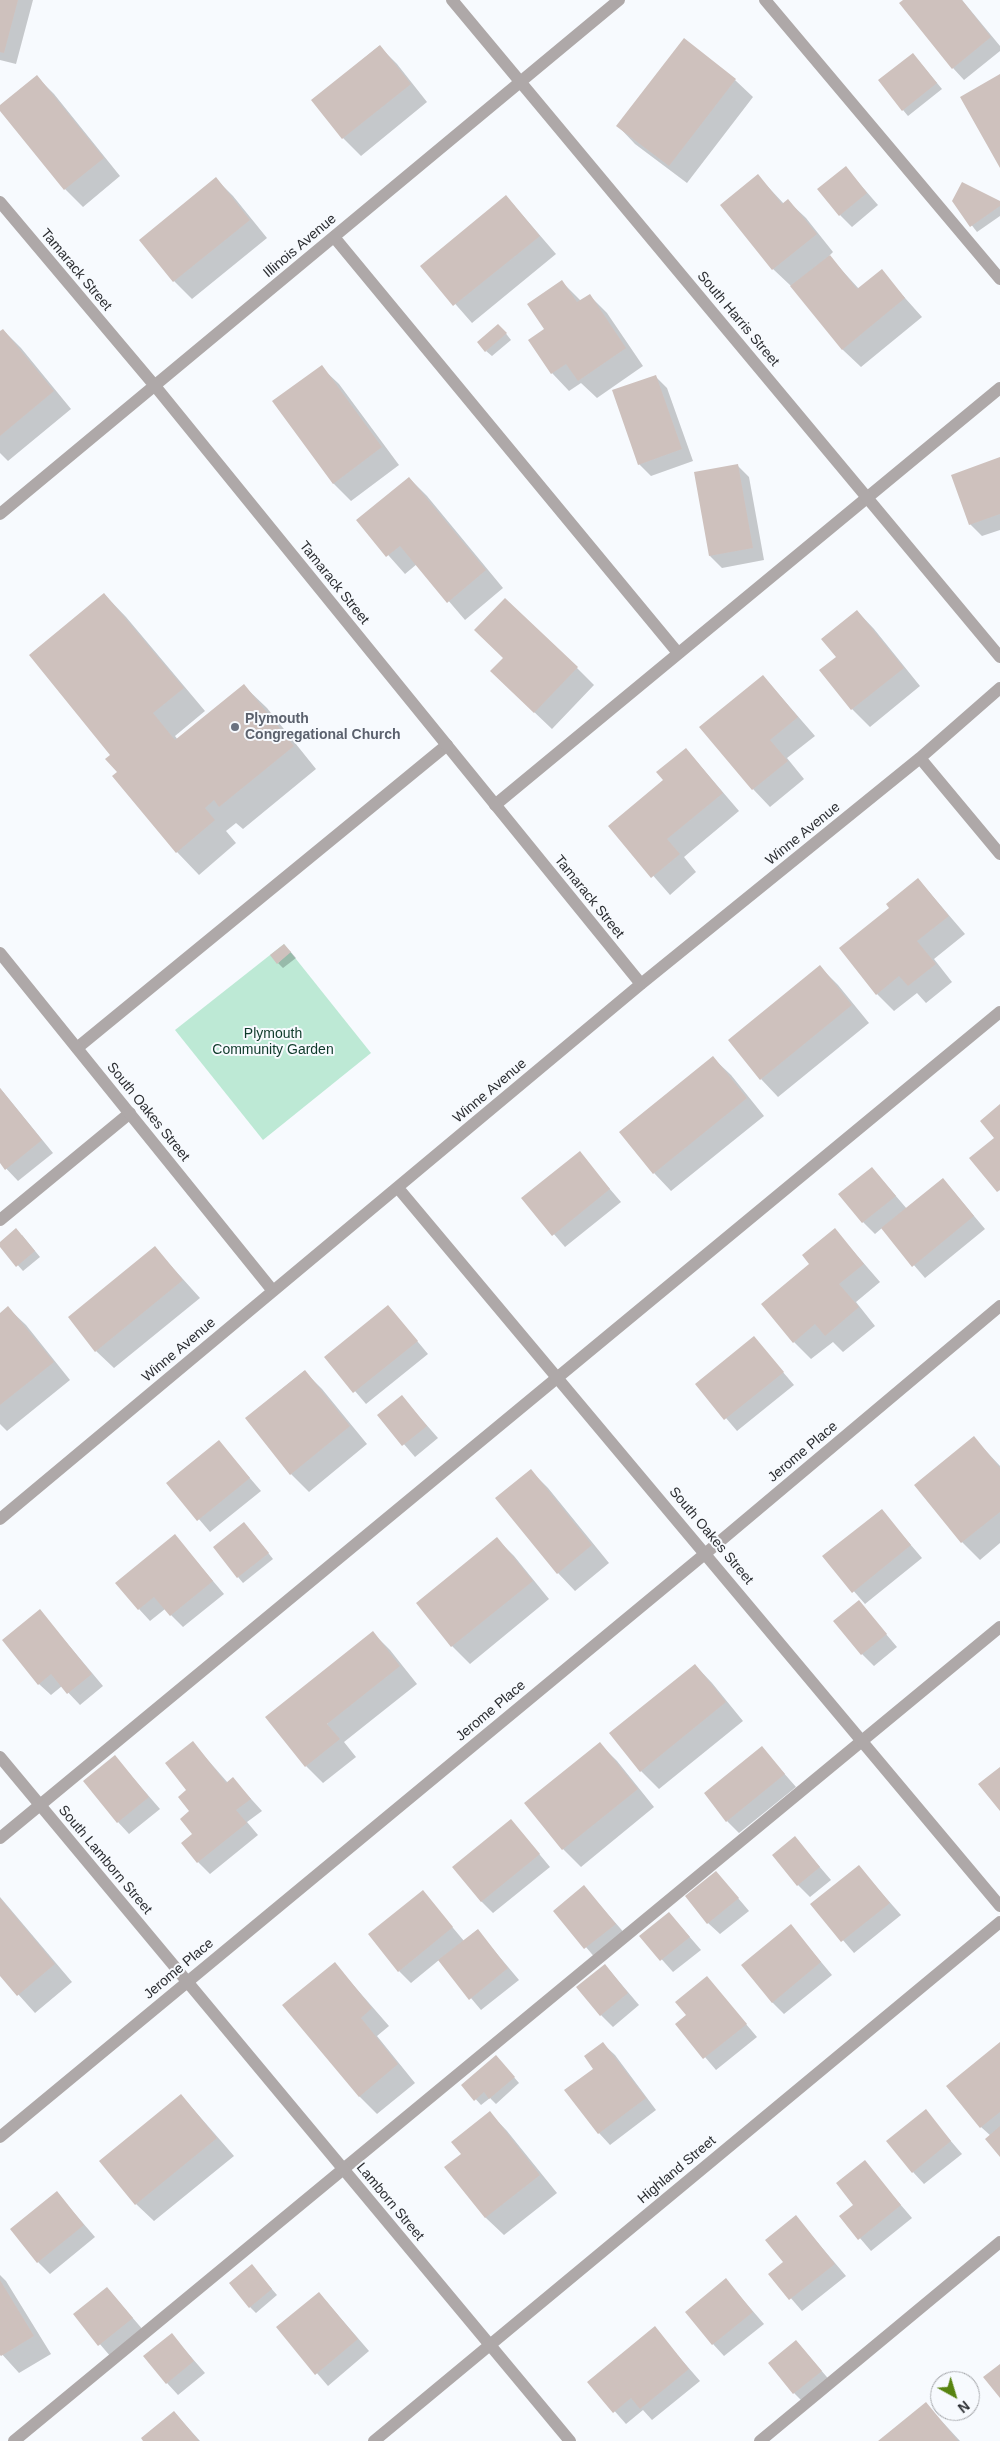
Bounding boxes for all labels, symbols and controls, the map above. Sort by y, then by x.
street label: Illinois Avenue [260,211,340,281]
street label: Tamarack Street [37,226,115,314]
street label: South Harris Street [693,268,783,370]
street label: Tamarack Street [295,538,373,628]
place label: Plymouth Congregational Church [245,711,401,744]
marker: Plymouth Congregational Church [229,721,241,733]
street label: Winne Avenue [762,799,844,869]
street label: Tamarack Street [550,852,628,942]
park label: Plymouth Community Garden [212,1026,334,1058]
street label: Winne Avenue [450,1055,530,1127]
street label: South Oakes Street [103,1059,193,1165]
street label: Winne Avenue [139,1314,219,1386]
street label: Jerome Place [765,1418,841,1486]
street label: South Oakes Street [665,1484,757,1588]
street label: Jerome Place [453,1677,529,1745]
street label: South Lamborn Street [55,1802,155,1918]
street label: Jerome Place [141,1935,217,2003]
street label: Highland Street [635,2133,719,2207]
street label: Lamborn Street [353,2160,427,2244]
north arrow [930,2371,980,2421]
text: N [955,2397,973,2416]

